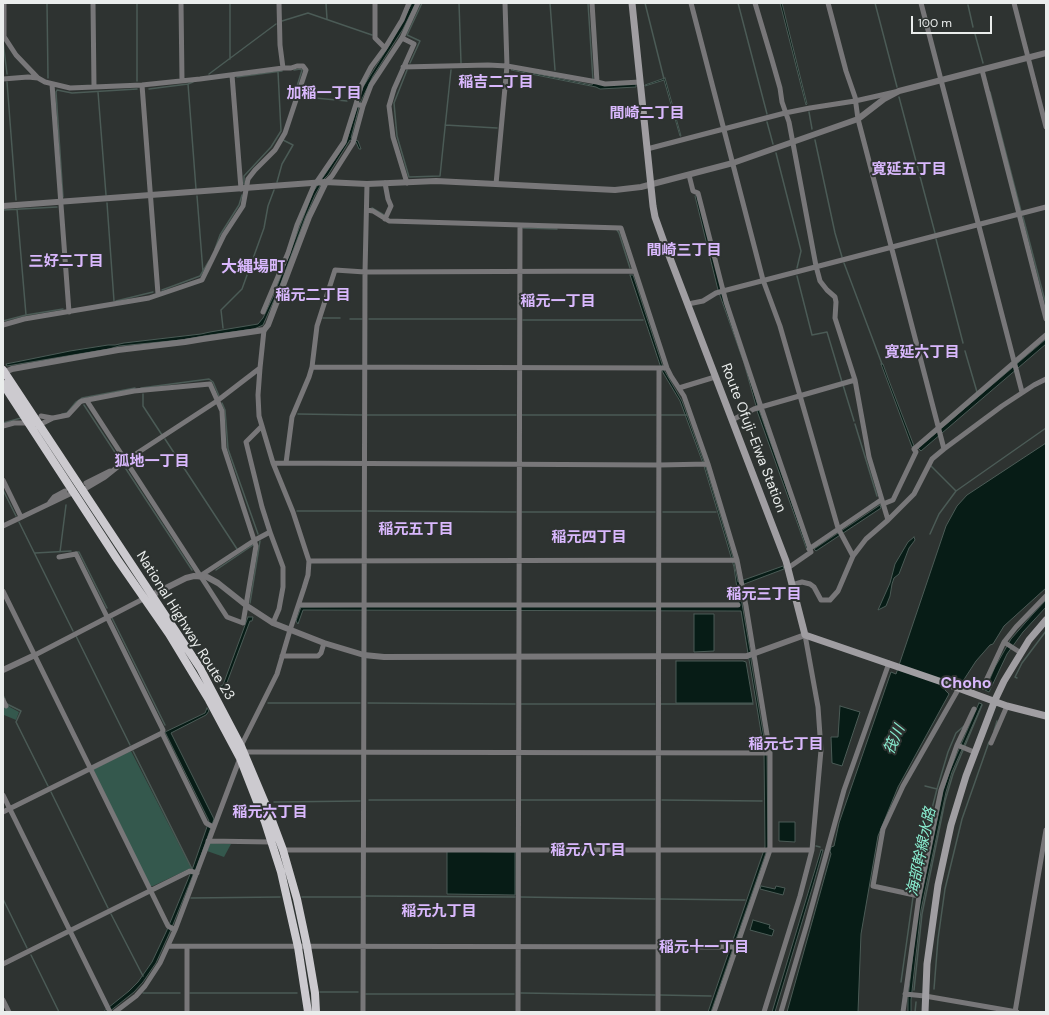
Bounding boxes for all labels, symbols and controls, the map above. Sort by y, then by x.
scale bar [913,8,994,34]
text: 100 m [918,15,952,31]
district label: 稲吉二丁目 [459,74,533,92]
district label: 加稲一丁目 [287,85,361,103]
district label: 間崎二丁目 [610,105,684,123]
district label: 寛延五丁目 [872,161,946,179]
district label: 間崎三丁目 [647,242,721,260]
district label: 三好二丁目 [29,253,103,271]
district label: 大縄場町 [221,258,285,278]
district label: 稲元二丁目 [276,287,350,305]
district label: 稲元一丁目 [521,293,595,311]
district label: 寛延六丁目 [885,344,959,362]
street label: Route Ofuji-Eiwa Station [717,361,789,515]
district label: 狐地一丁目 [115,453,189,471]
district label: 稲元五丁目 [379,521,453,539]
district label: 稲元四丁目 [552,529,626,547]
street label: National Highway Route 23 [132,548,238,704]
district label: 稲元三丁目 [727,586,801,604]
district label: Choho [940,674,992,694]
water label: 筏川 [881,723,909,757]
district label: 稲元七丁目 [749,736,823,754]
district label: 稲元六丁目 [233,804,307,822]
water label: 海部幹線水路 [904,806,940,898]
district label: 稲元八丁目 [551,842,625,860]
district label: 稲元九丁目 [402,903,476,921]
district label: 稲元十一丁目 [659,939,749,957]

